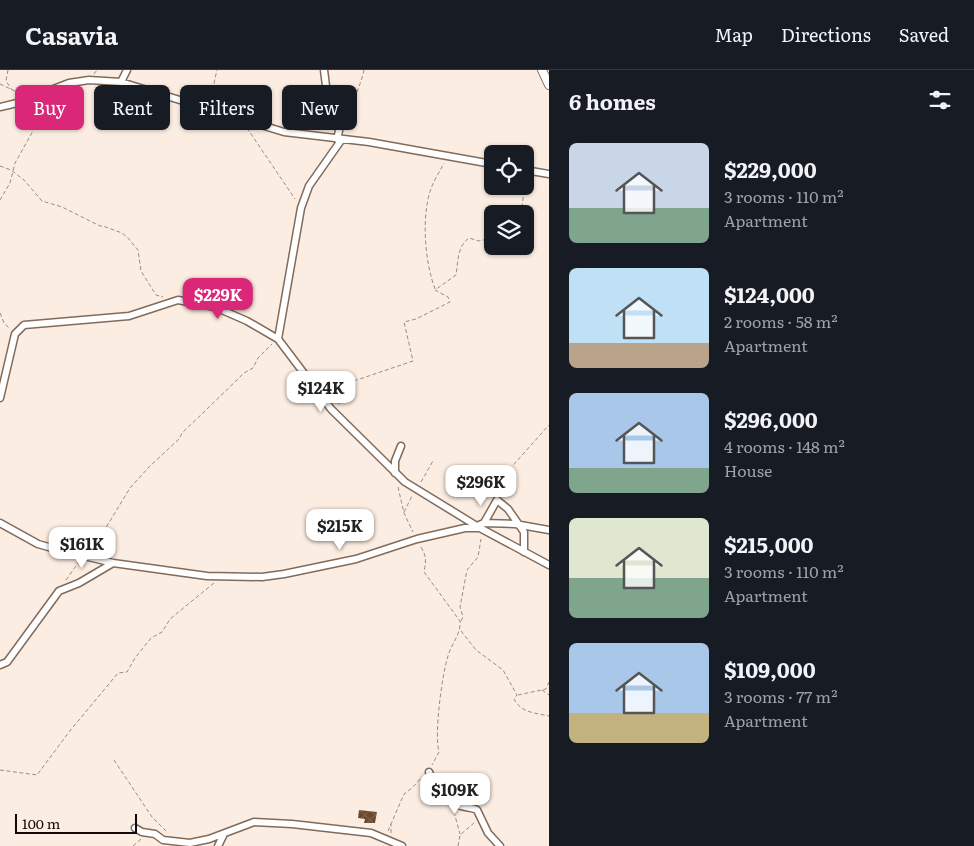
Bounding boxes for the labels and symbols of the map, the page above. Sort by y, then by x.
pin: $229K [183,278,253,320]
pin: $124K [286,370,356,413]
pin: $296K [446,464,516,507]
pin: $215K [305,508,375,551]
pin: $161K [47,526,117,569]
pin: $109K [420,772,490,815]
scale bar [15,811,138,834]

